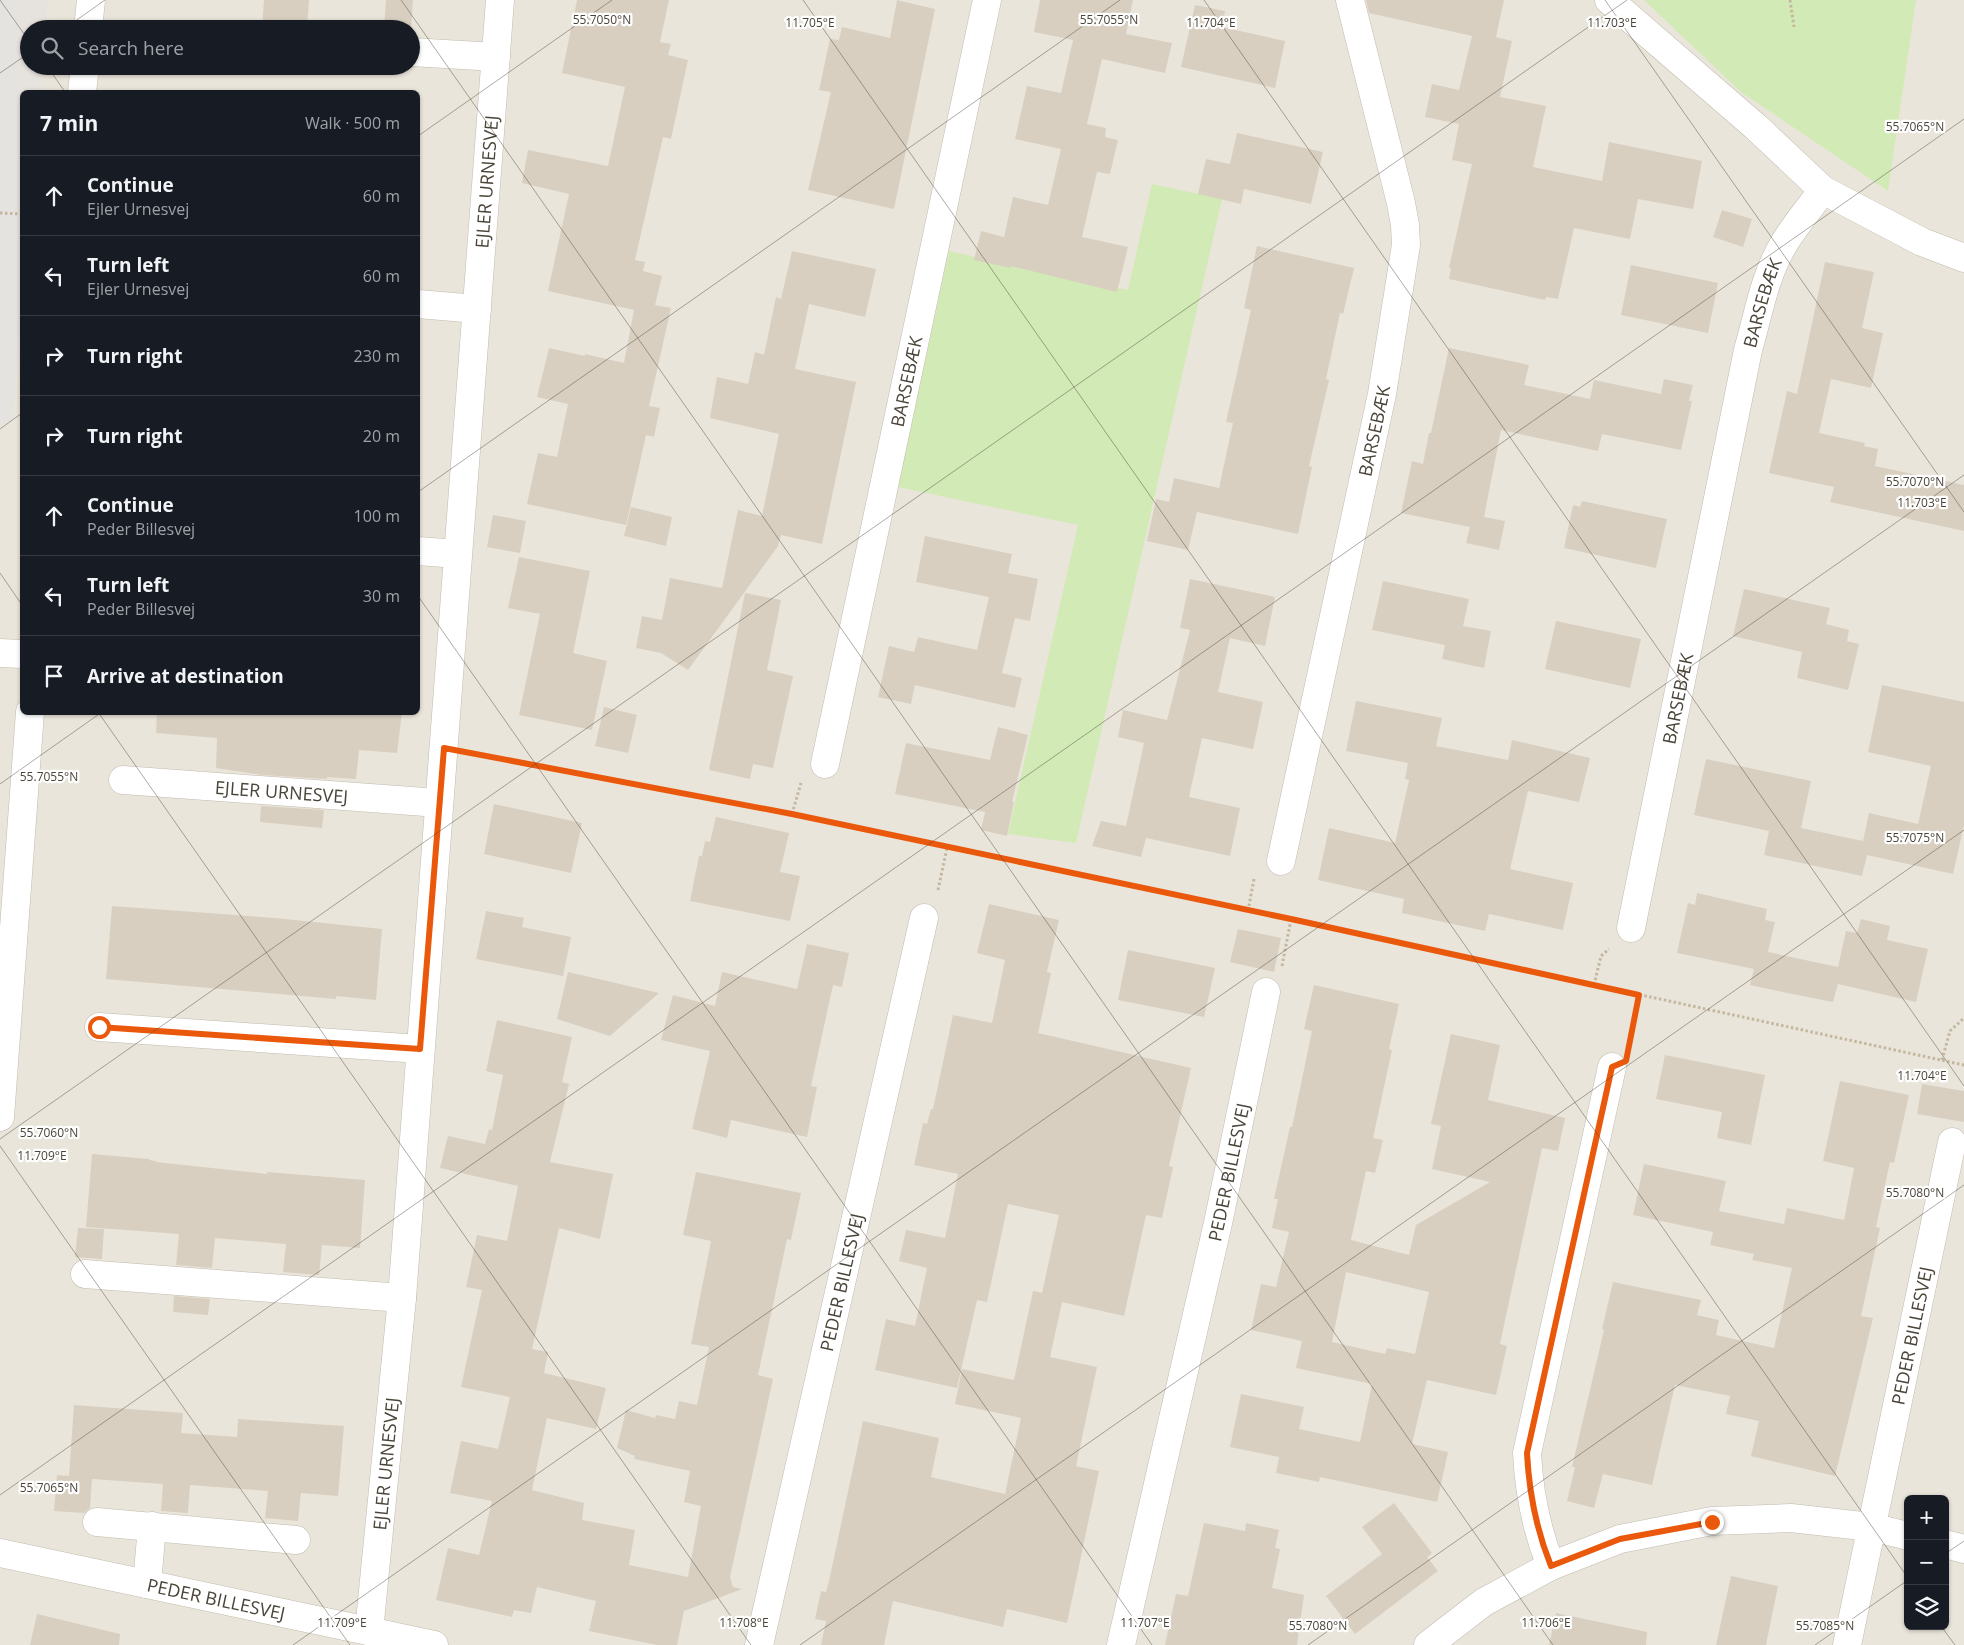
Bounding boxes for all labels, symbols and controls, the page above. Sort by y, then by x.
text: 55.7050°N [573,11,631,28]
text: 55.7055°N [1080,11,1138,28]
text: 11.705°E [785,14,835,31]
text: 11.704°E [1186,14,1236,31]
text: 11.703°E [1587,14,1637,31]
search box [20,20,420,75]
icon: search [38,34,66,62]
text: Search here [78,35,184,61]
text: 7 min [40,109,98,137]
text: Walk · 500 m [305,112,400,134]
street label: EJLER URNESVEJ [469,114,503,249]
text: 55.7065°N [1886,118,1944,135]
text: Continue [87,172,174,198]
icon: ahead [40,182,68,210]
text: 60 m [363,185,400,207]
text: Ejler Urnesvej [87,198,189,220]
text: Turn left [87,252,169,278]
street label: BARSEBÆK [1737,253,1787,350]
icon: left [40,262,68,290]
text: 60 m [363,265,400,287]
text: Ejler Urnesvej [87,278,189,300]
street label: BARSEBÆK [885,333,928,429]
icon: right [40,342,68,370]
text: Turn right [87,343,182,369]
text: 230 m [354,345,400,367]
street label: BARSEBÆK [1353,383,1395,479]
icon: right [40,422,68,450]
text: Turn right [87,423,182,449]
text: 20 m [363,425,400,447]
text: 55.7070°N [1886,473,1944,490]
text: Continue [87,492,174,518]
text: 11.703°E [1897,494,1947,511]
icon: ahead [40,502,68,530]
text: 100 m [354,505,400,527]
text: Peder Billesvej [87,518,195,540]
text: Turn left [87,572,169,598]
icon: left [40,582,68,610]
text: 30 m [363,585,400,607]
text: Peder Billesvej [87,598,195,620]
street label: BARSEBÆK [1657,650,1699,746]
icon: arrive [40,662,68,690]
text: Arrive at destination [87,663,284,689]
text: 55.7055°N [20,768,78,785]
street label: EJLER URNESVEJ [214,775,349,808]
text: 55.7075°N [1886,829,1944,846]
route start [88,1016,111,1039]
text: 11.704°E [1897,1067,1947,1084]
street label: PEDER BILLESVEJ [1202,1101,1255,1244]
text: 55.7060°N [20,1124,78,1141]
text: 11.709°E [17,1147,67,1164]
text: 55.7080°N [1886,1184,1944,1201]
street label: PEDER BILLESVEJ [814,1211,869,1353]
street label: PEDER BILLESVEJ [1885,1264,1938,1407]
street label: EJLER URNESVEJ [367,1396,404,1531]
text: 55.7065°N [20,1479,78,1496]
map controls [1904,1495,1949,1630]
button: + [1904,1495,1949,1540]
route end [1701,1511,1724,1534]
button: − [1904,1540,1949,1585]
street label: PEDER BILLESVEJ [145,1573,287,1625]
button: layers [1904,1585,1949,1630]
text: 11.709°E [317,1614,367,1631]
text: 11.708°E [719,1614,769,1631]
text: 11.707°E [1120,1614,1170,1631]
text: 11.706°E [1521,1614,1571,1631]
text: 55.7080°N [1289,1617,1347,1634]
text: 55.7085°N [1796,1617,1854,1634]

